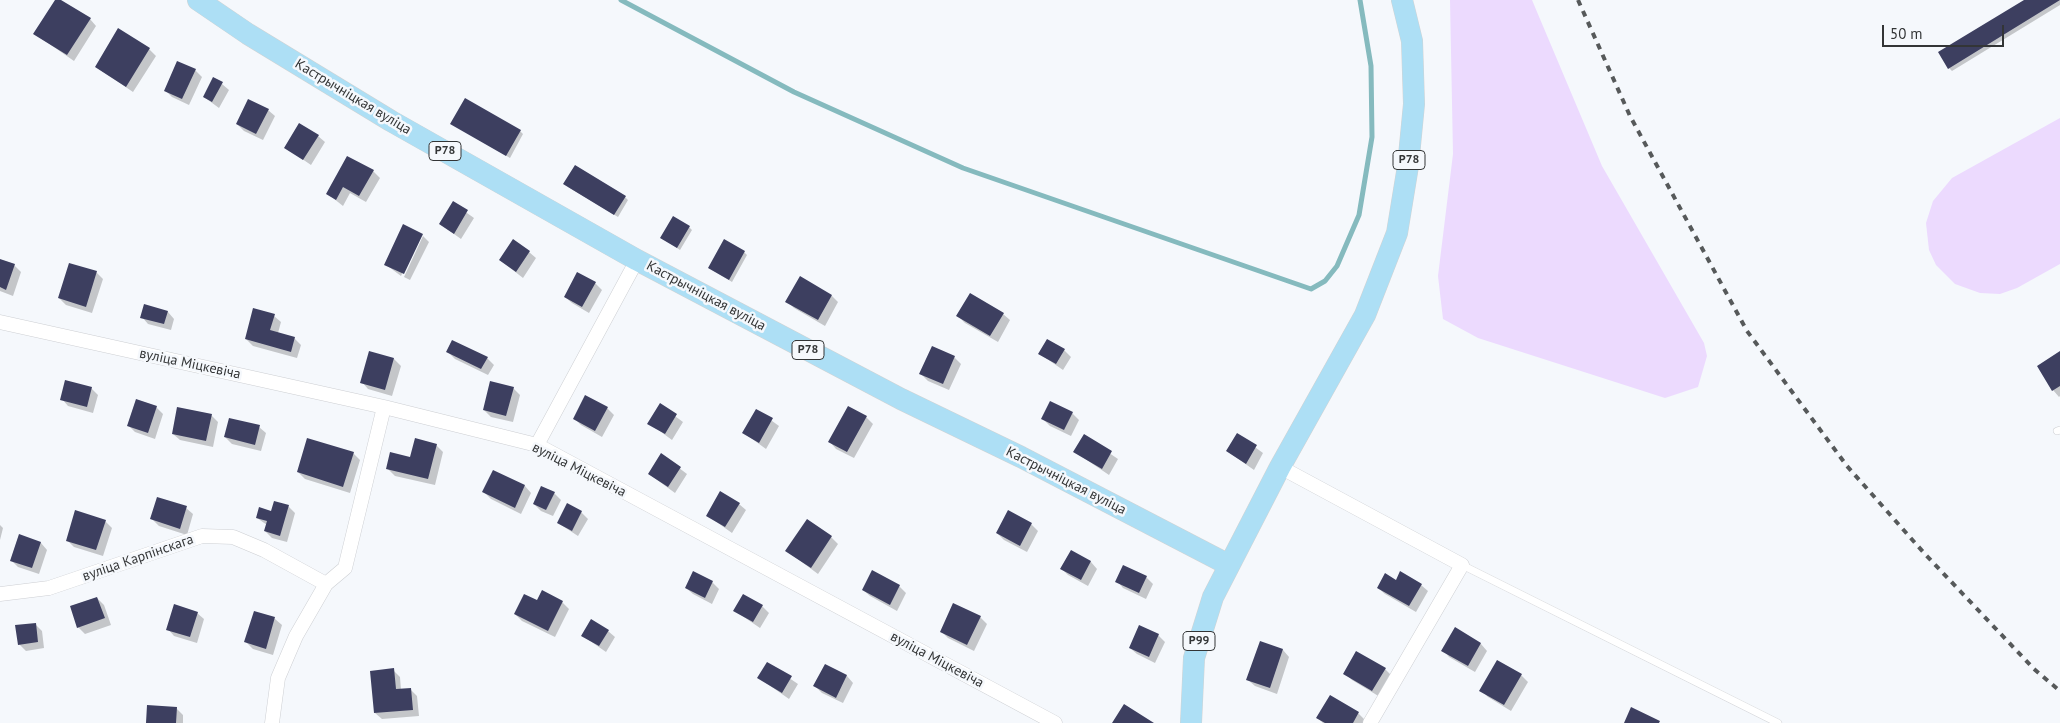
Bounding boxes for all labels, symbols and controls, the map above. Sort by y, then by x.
scale bar [1885,15,2008,47]
text: 50 m [1890,24,1923,43]
street label: Кастрычніцкая вуліца [292,56,414,138]
road number: Р78 [429,142,461,160]
road number: Р78 [1393,150,1425,170]
street label: Кастрычніцкая вуліца [644,257,768,335]
road number: Р78 [792,340,824,360]
street label: вуліца Міцкевіча [138,345,242,383]
street label: вуліца Міцкевіча [529,439,629,501]
street label: Кастрычніцкая вуліца [1003,443,1129,519]
street label: вуліца Карпінскага [80,531,196,585]
street label: вуліца Міцкевіча [888,628,986,692]
road number: Р99 [1183,631,1215,650]

